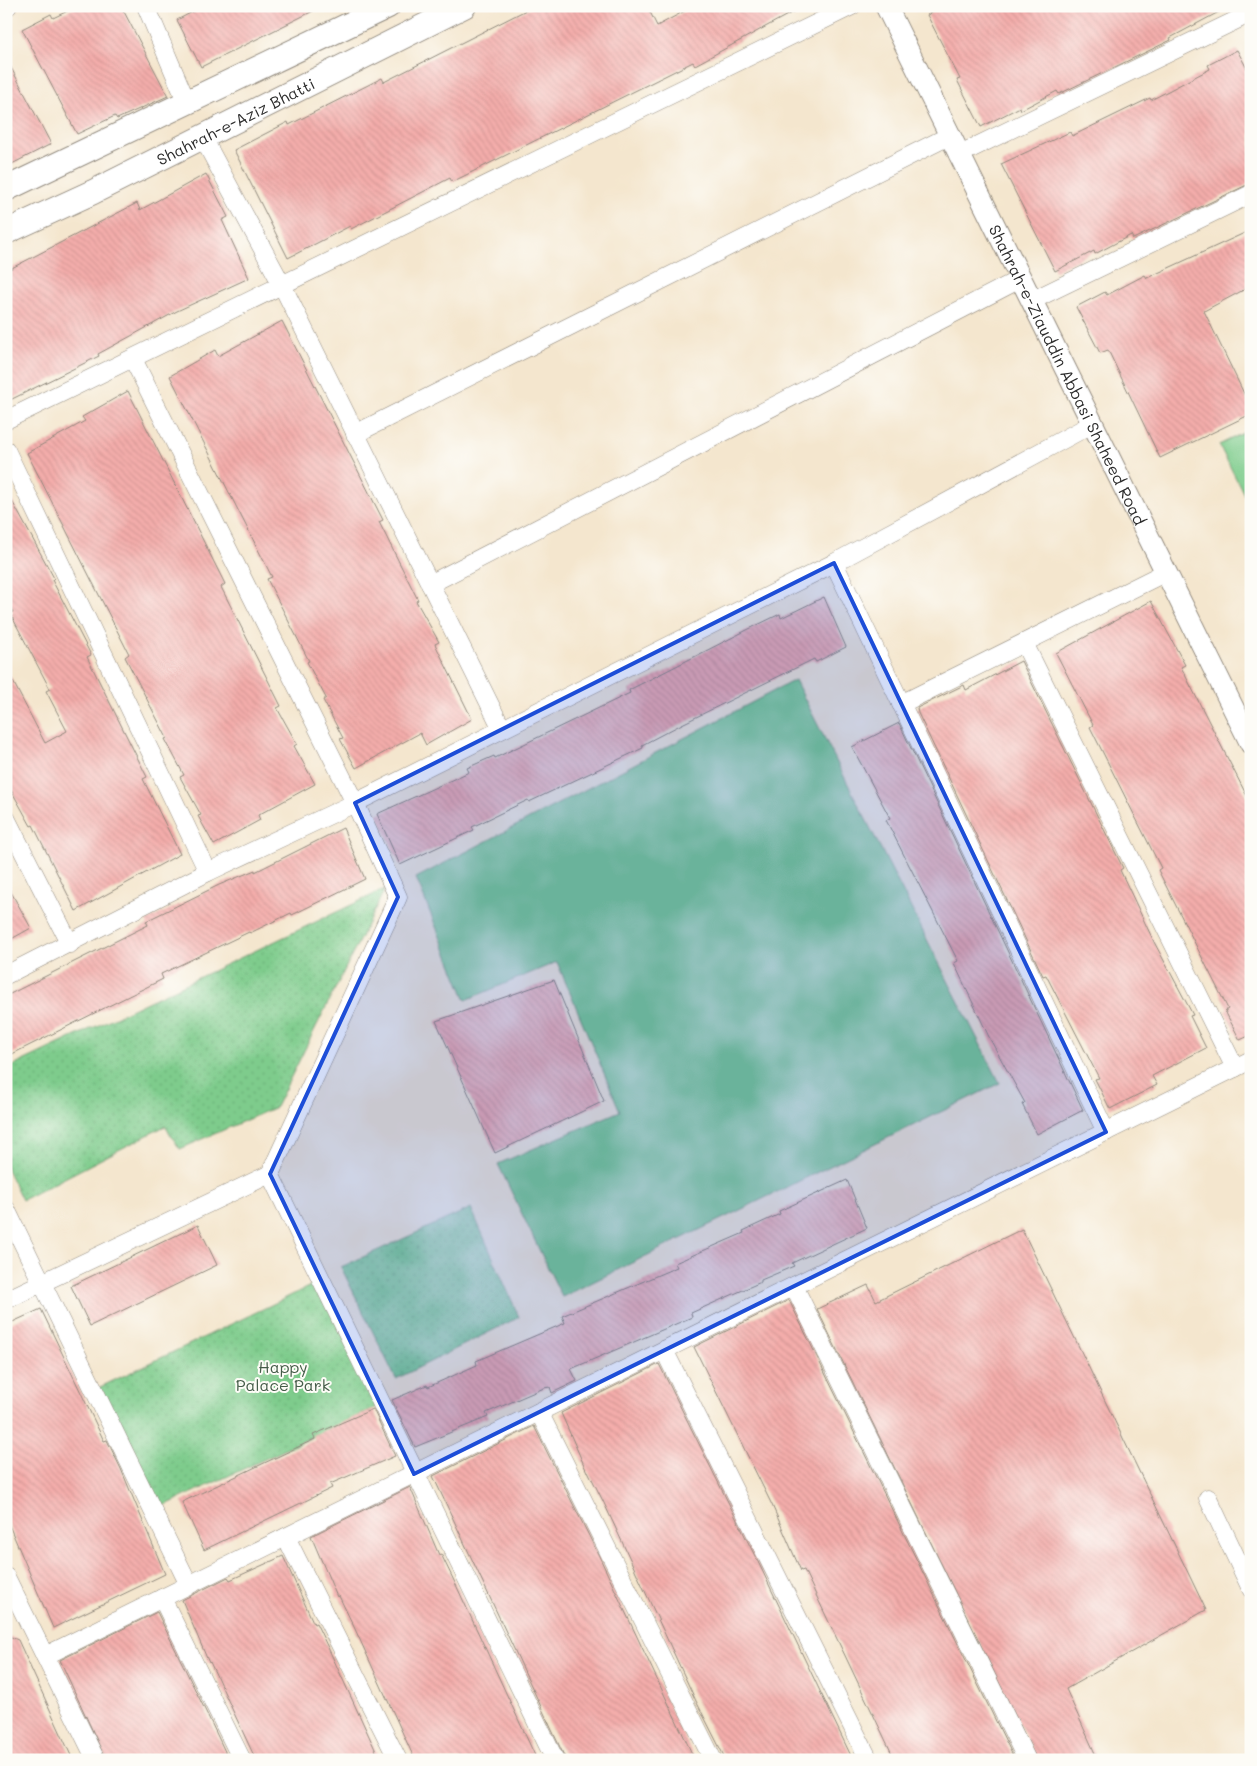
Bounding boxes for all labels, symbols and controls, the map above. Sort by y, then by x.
street label: Shahrah-e-Aziz Bhatti [153,72,318,169]
street label: Shahrah-e-Ziauddin Abbasi Shaheed Road [985,221,1151,528]
park label: Happy Palace Park [236,1356,330,1395]

